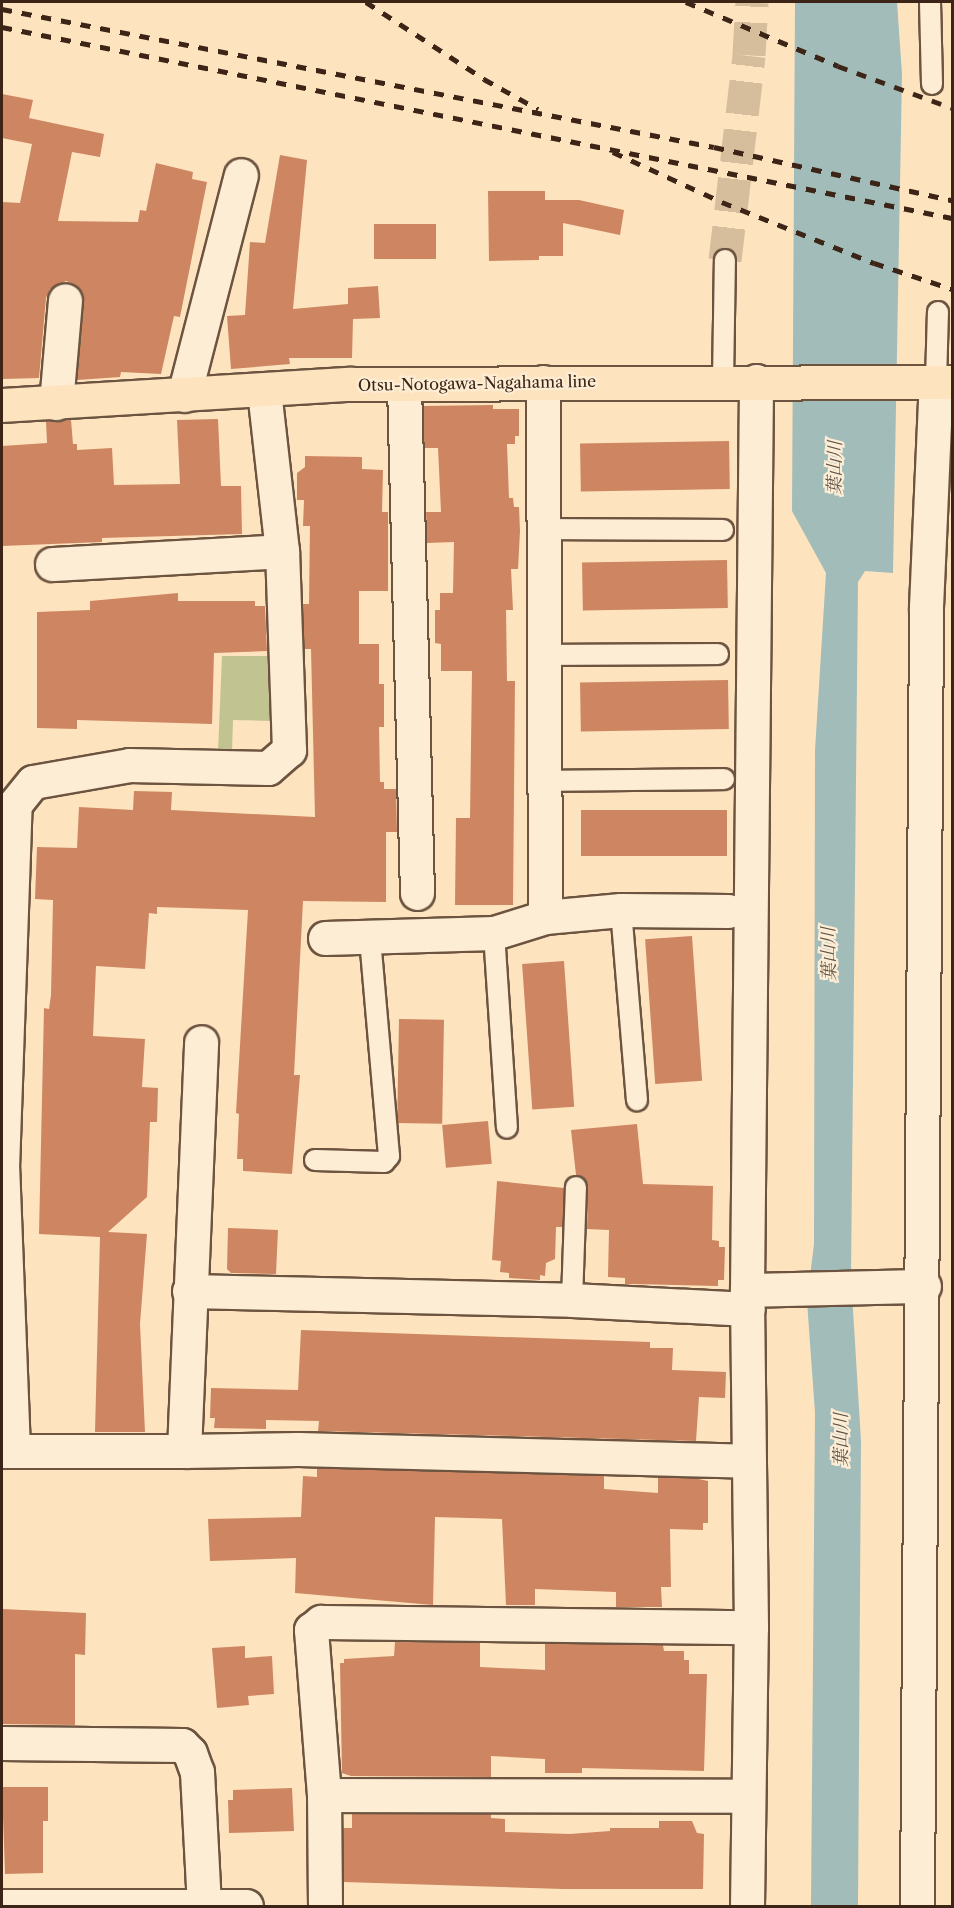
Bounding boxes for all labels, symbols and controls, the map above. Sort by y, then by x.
street label: Otsu-Notogawa-Nagahama line [358,371,596,395]
water label: 葉山川 [824,441,846,495]
water label: 葉山川 [818,927,840,981]
water label: 葉山川 [830,1413,852,1467]

